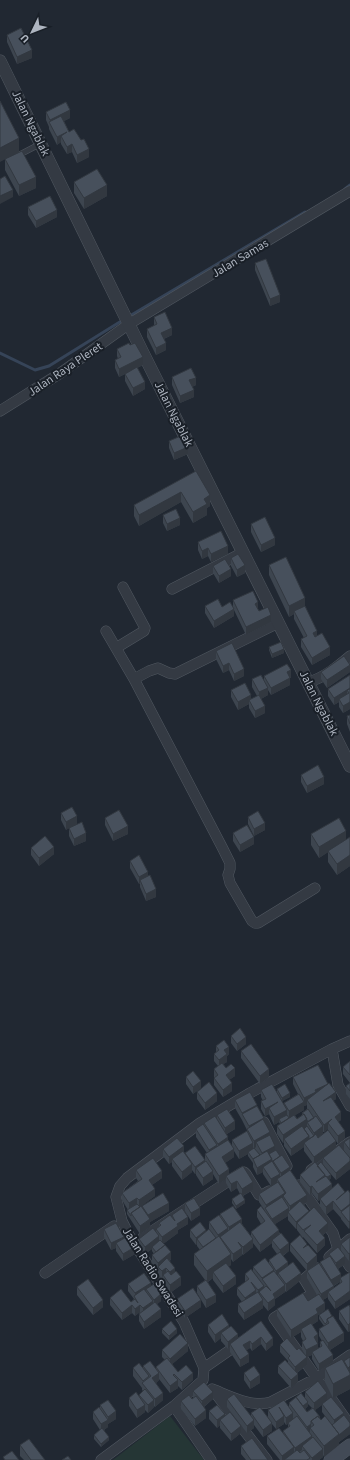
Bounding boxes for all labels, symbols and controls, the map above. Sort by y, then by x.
north arrow [12,12,52,52]
text: U [17,31,33,46]
street label: Jalan Ngablak [7,87,54,159]
street label: Jalan Samas [209,235,272,282]
street label: Jalan Raya Pleret [25,338,106,401]
street label: Jalan Ngablak [150,379,197,450]
street label: Jalan Ngablak [295,668,342,739]
street label: Jalan Radio Swadesi [118,1224,187,1320]

